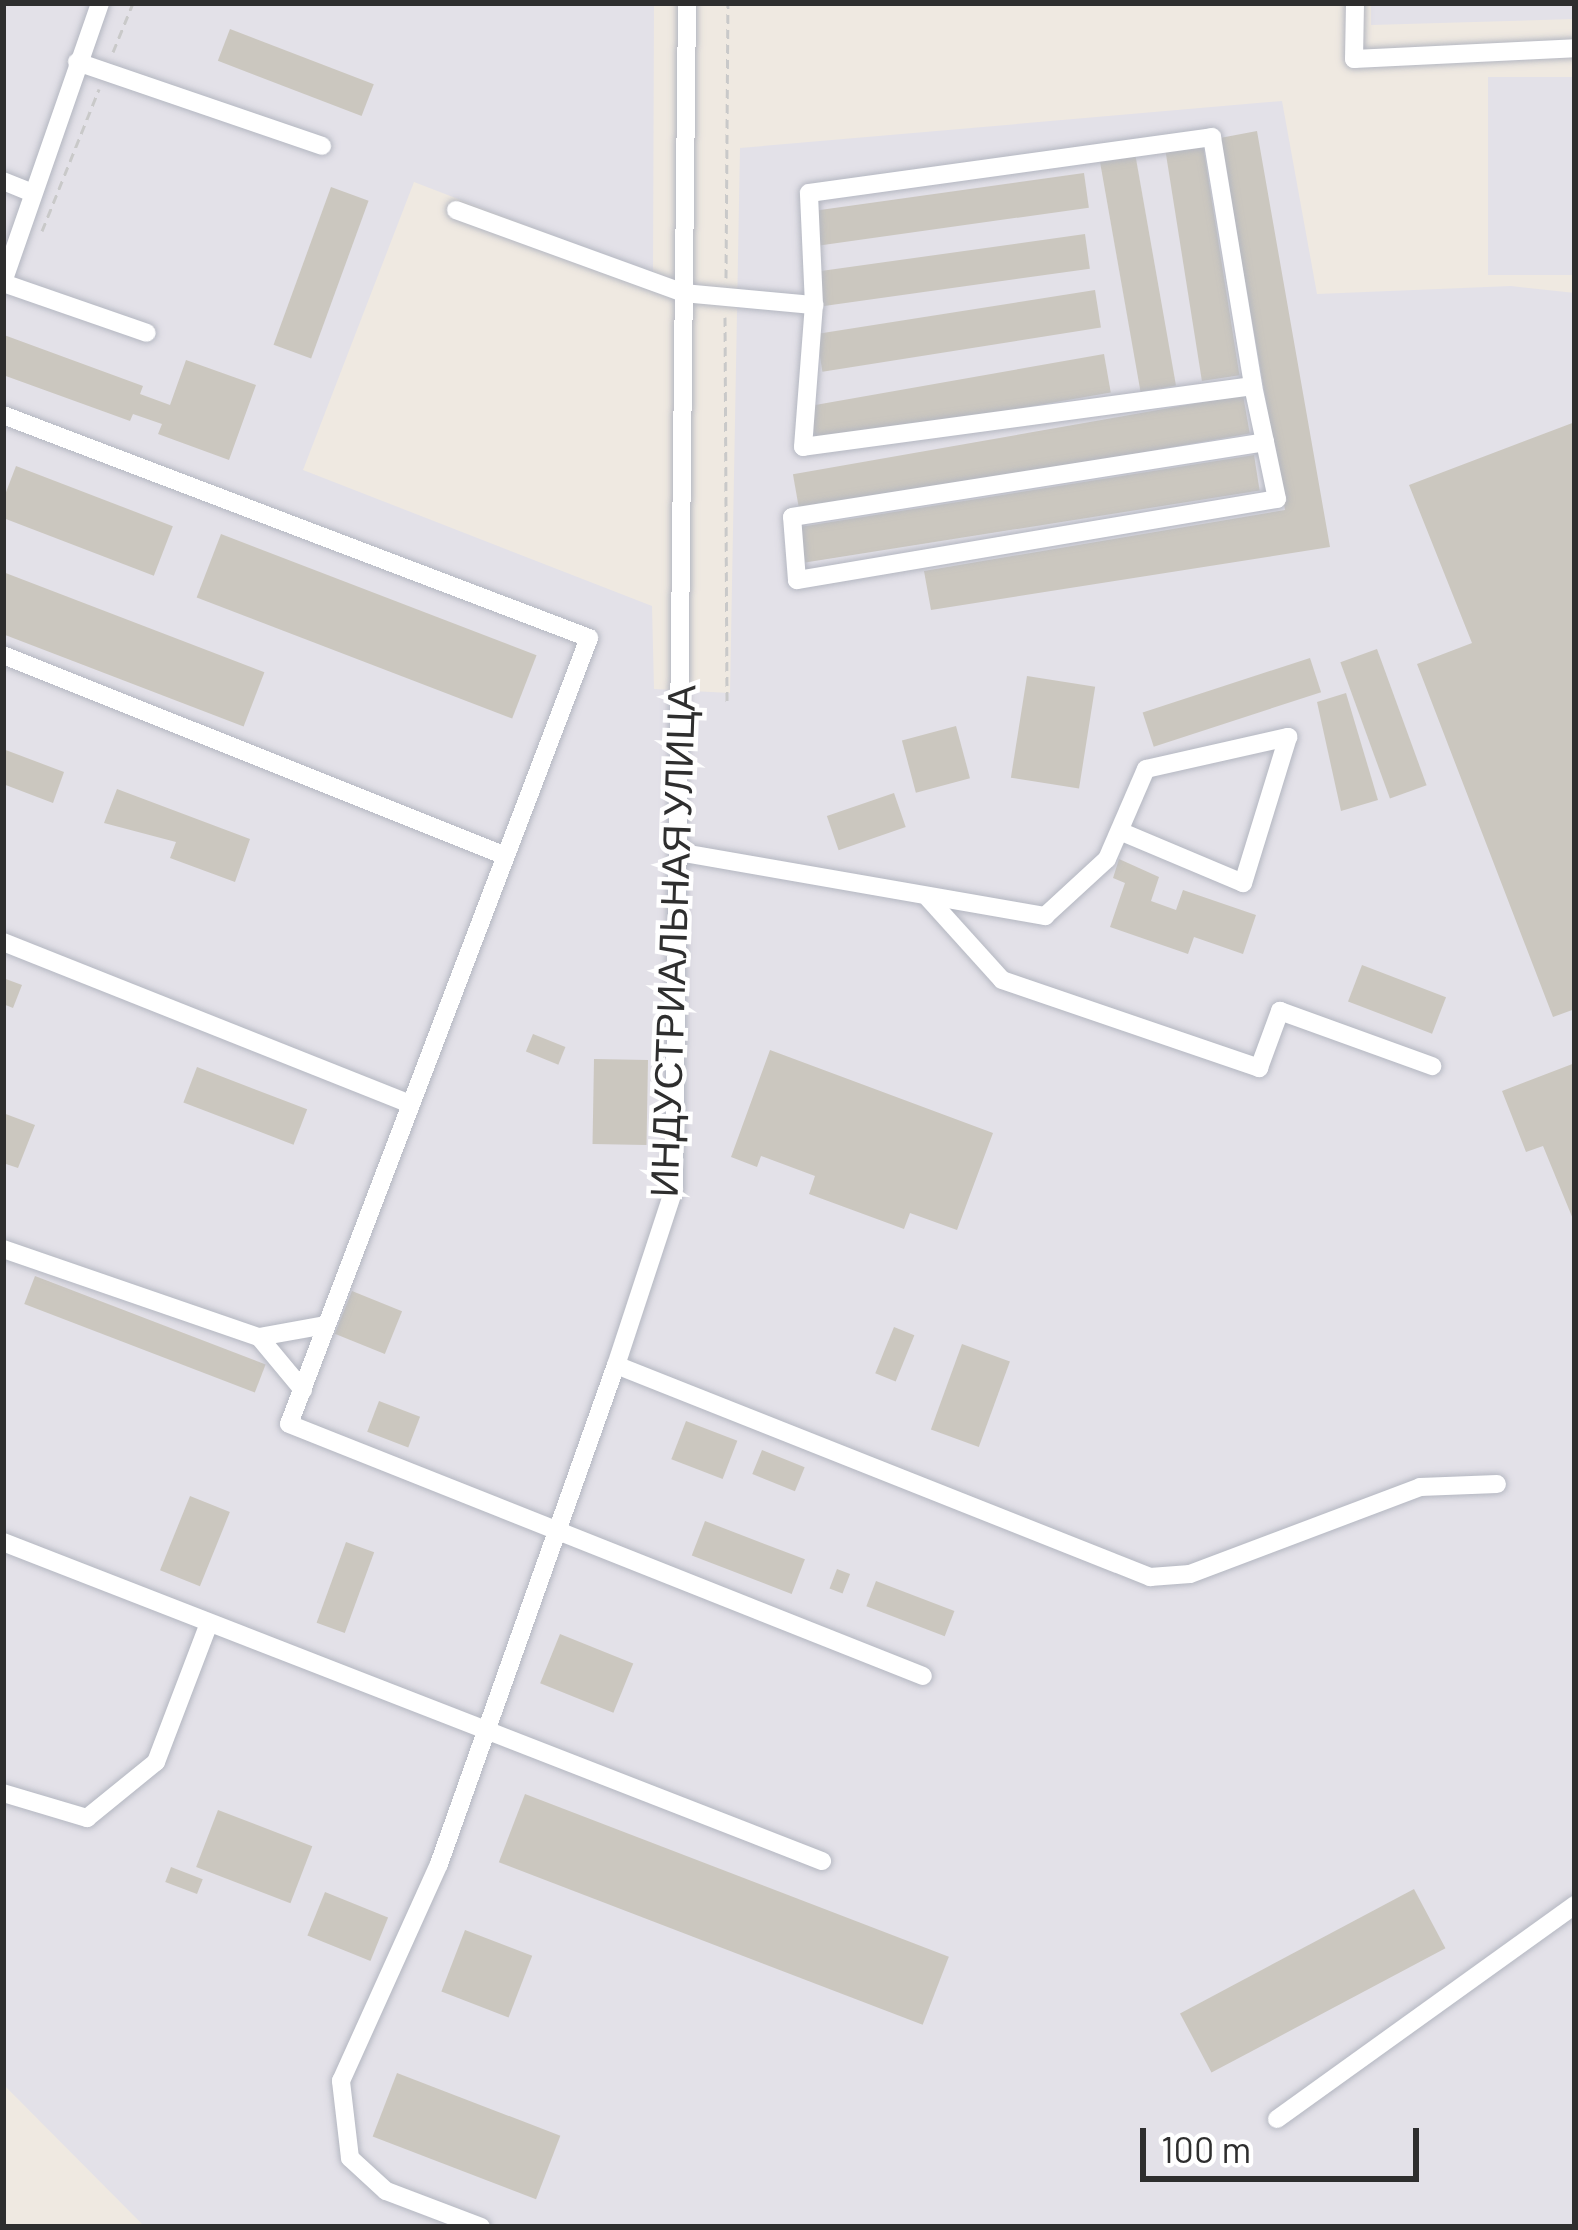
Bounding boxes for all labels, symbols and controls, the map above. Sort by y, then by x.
street label: ИНДУСТРИАЛЬНАЯ УЛИЦА [640,684,704,1198]
scale bar [1146,2104,1425,2178]
text: 100 m [1161,2127,1251,2170]

